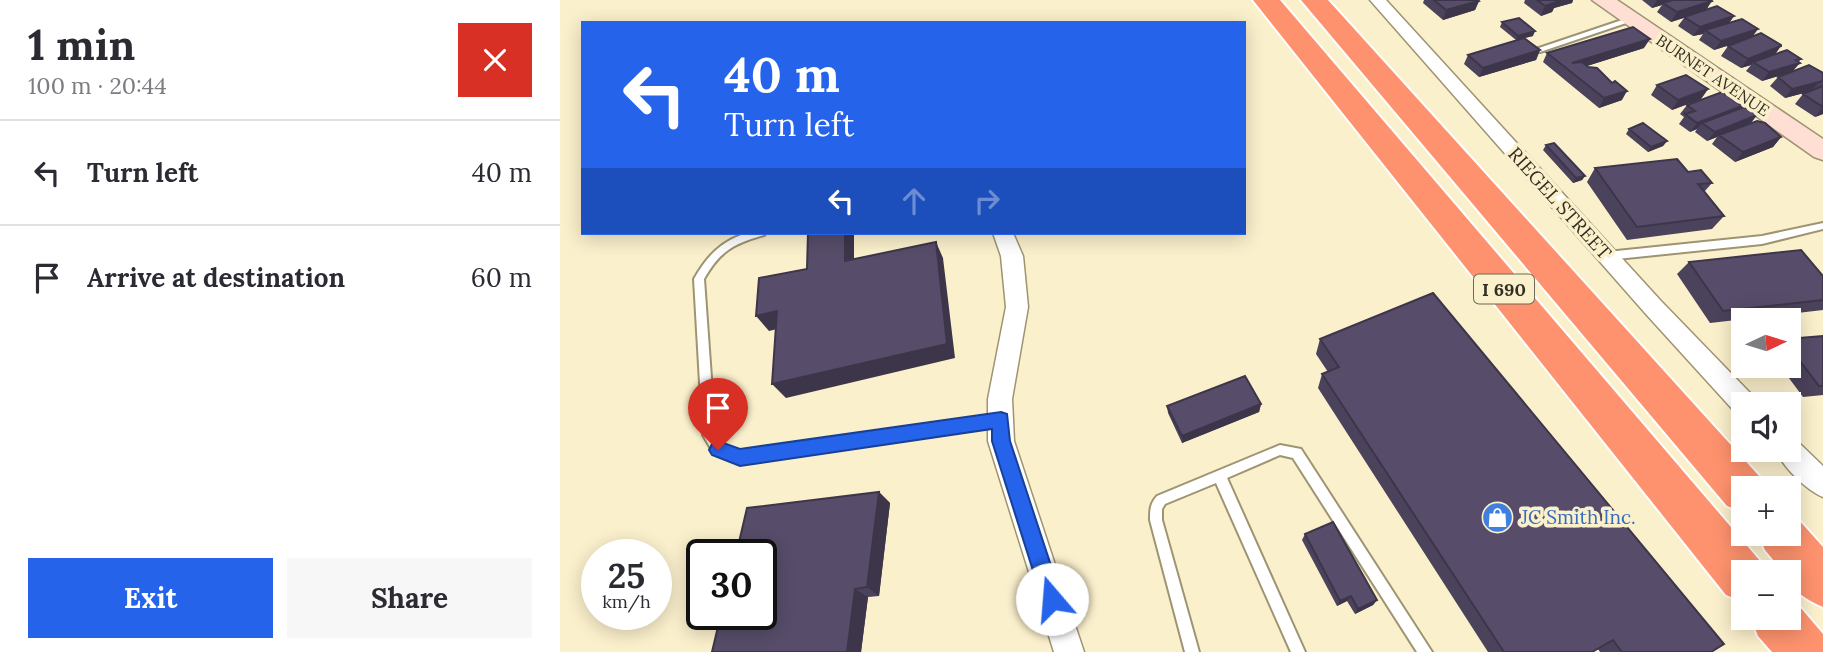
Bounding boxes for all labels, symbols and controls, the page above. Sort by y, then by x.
text: 1 min [28,18,135,72]
button: close [458,23,532,97]
street label: BURNET AVENUE [1652,30,1774,120]
text: 40 m [724,43,840,105]
icon: left [609,49,700,140]
text: 100 m · 20:44 [28,71,167,100]
text: Turn left [724,104,854,145]
street label: RIEGEL STREET [1503,142,1617,264]
icon: left [28,154,66,192]
text: Turn left [87,156,198,189]
text: 40 m [472,156,532,189]
icon: left [822,182,860,220]
icon: ahead [895,182,933,220]
icon: right [968,182,1006,220]
icon: arrive [28,259,66,297]
text: Arrive at destination [87,261,345,294]
text: 60 m [471,261,532,294]
road number: I 690 [1474,274,1534,304]
north arrow [1731,308,1801,378]
map controls [1731,308,1801,630]
pin [688,378,748,450]
icon: arrive [699,389,737,427]
button: sound [1731,392,1801,462]
button: + [1731,476,1801,546]
shop icon: JC Smith Inc. [1481,500,1515,534]
place label: JC Smith Inc. [1520,505,1636,529]
speed limit sign: 30 [686,539,777,630]
text: 25 [608,553,645,598]
button: Exit [28,558,273,638]
button: Share [287,558,532,638]
button: − [1731,560,1801,630]
position arrow [1015,562,1089,636]
text: km/h [602,590,651,613]

